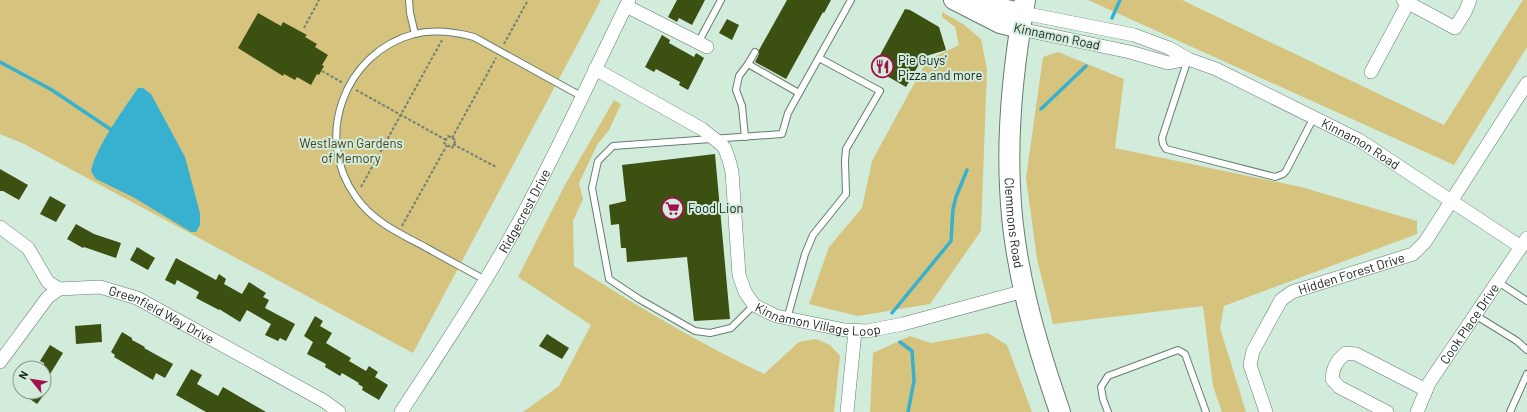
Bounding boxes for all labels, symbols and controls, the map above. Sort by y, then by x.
street label: Kinnamon Road [1012,19,1102,53]
place label: Pie Guys' Pizza and more [898,52,982,83]
restaurant icon: Pie Guys' Pizza and more [869,54,895,80]
street label: Kinnamon Road [1319,115,1403,173]
park label: Westlawn Gardens of Memory [299,135,403,166]
street label: Ridgecrest Drive [495,166,553,256]
street label: Clemmons Road [1002,177,1027,269]
supermarket icon: Food Lion [660,195,686,221]
place label: Food Lion [688,200,744,216]
street label: Hidden Forest Drive [1296,249,1407,298]
street label: Cook Place Drive [1436,280,1502,367]
street label: Greenfield Way Drive [107,282,217,347]
street label: Kinnamon Village Loop [753,299,882,339]
north arrow [12,360,52,400]
text: N [15,368,30,381]

